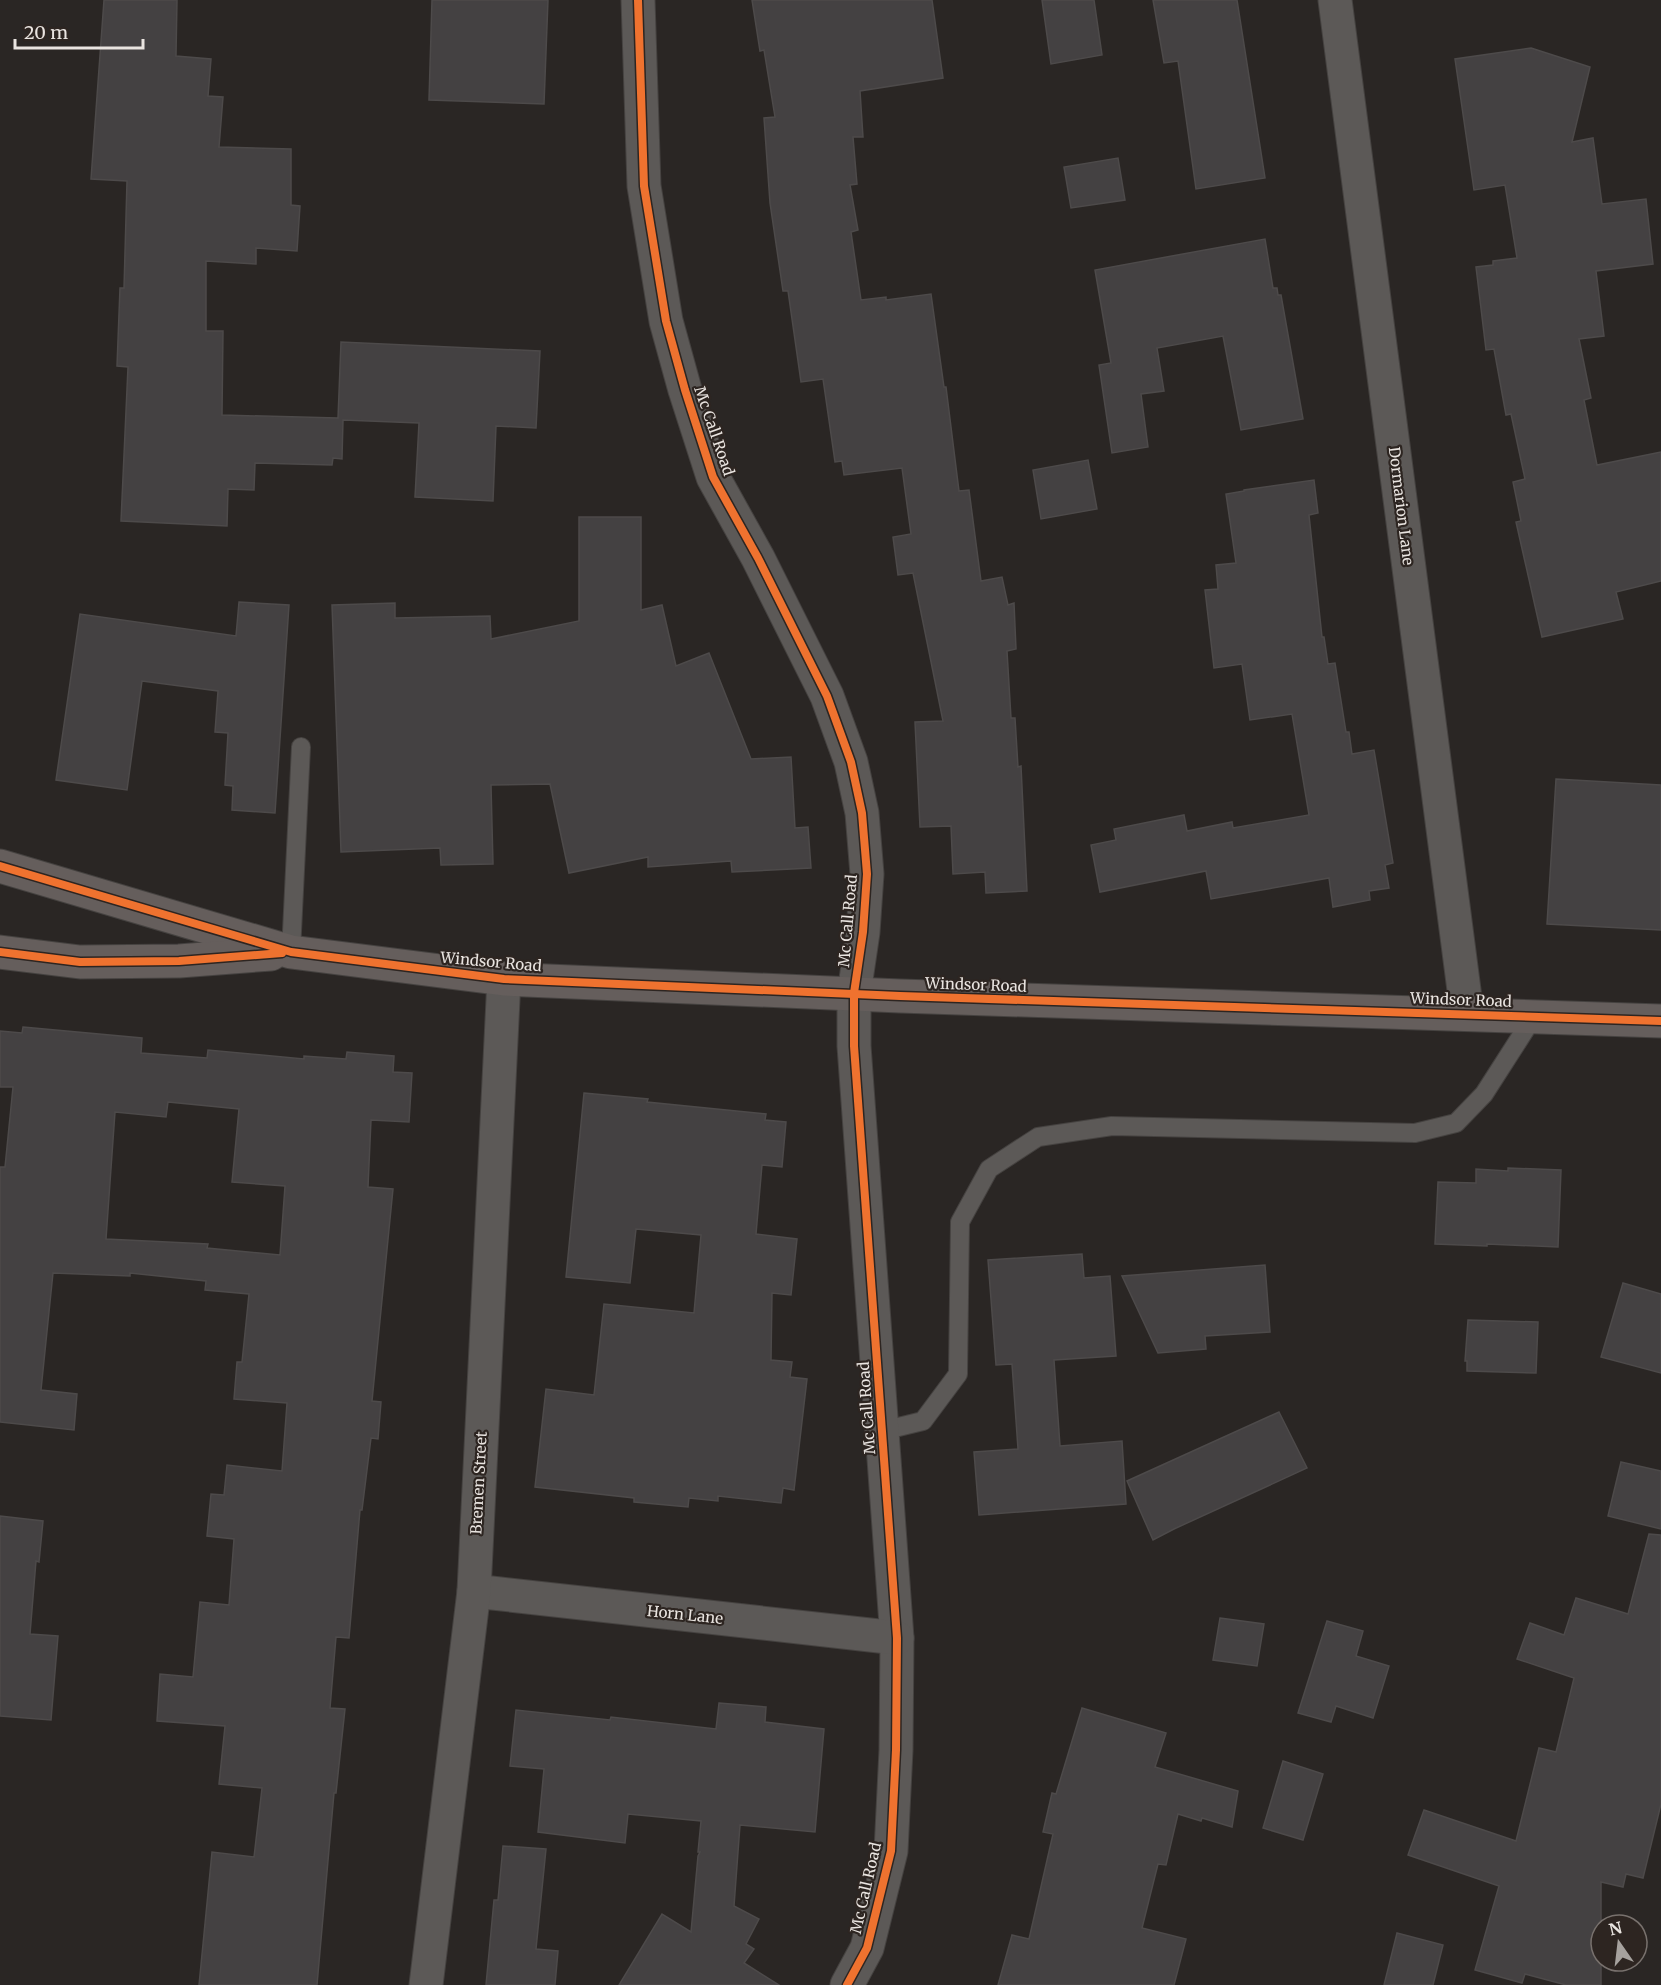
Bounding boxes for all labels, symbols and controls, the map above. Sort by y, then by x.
scale bar [15,12,142,50]
text: 20 m [24,21,68,44]
street label: Mc Call Road [690,384,739,478]
street label: Dormarion Lane [1385,446,1418,566]
street label: Mc Call Road [834,874,861,968]
street label: Windsor Road [439,948,542,975]
street label: Windsor Road [924,973,1027,996]
street label: Windsor Road [1409,988,1512,1011]
street label: Mc Call Road [854,1361,879,1455]
street label: Bremen Street [466,1431,491,1535]
street label: Horn Lane [646,1601,724,1628]
street label: Mc Call Road [846,1840,885,1935]
north arrow [1589,1913,1649,1973]
text: N [1607,1917,1624,1940]

